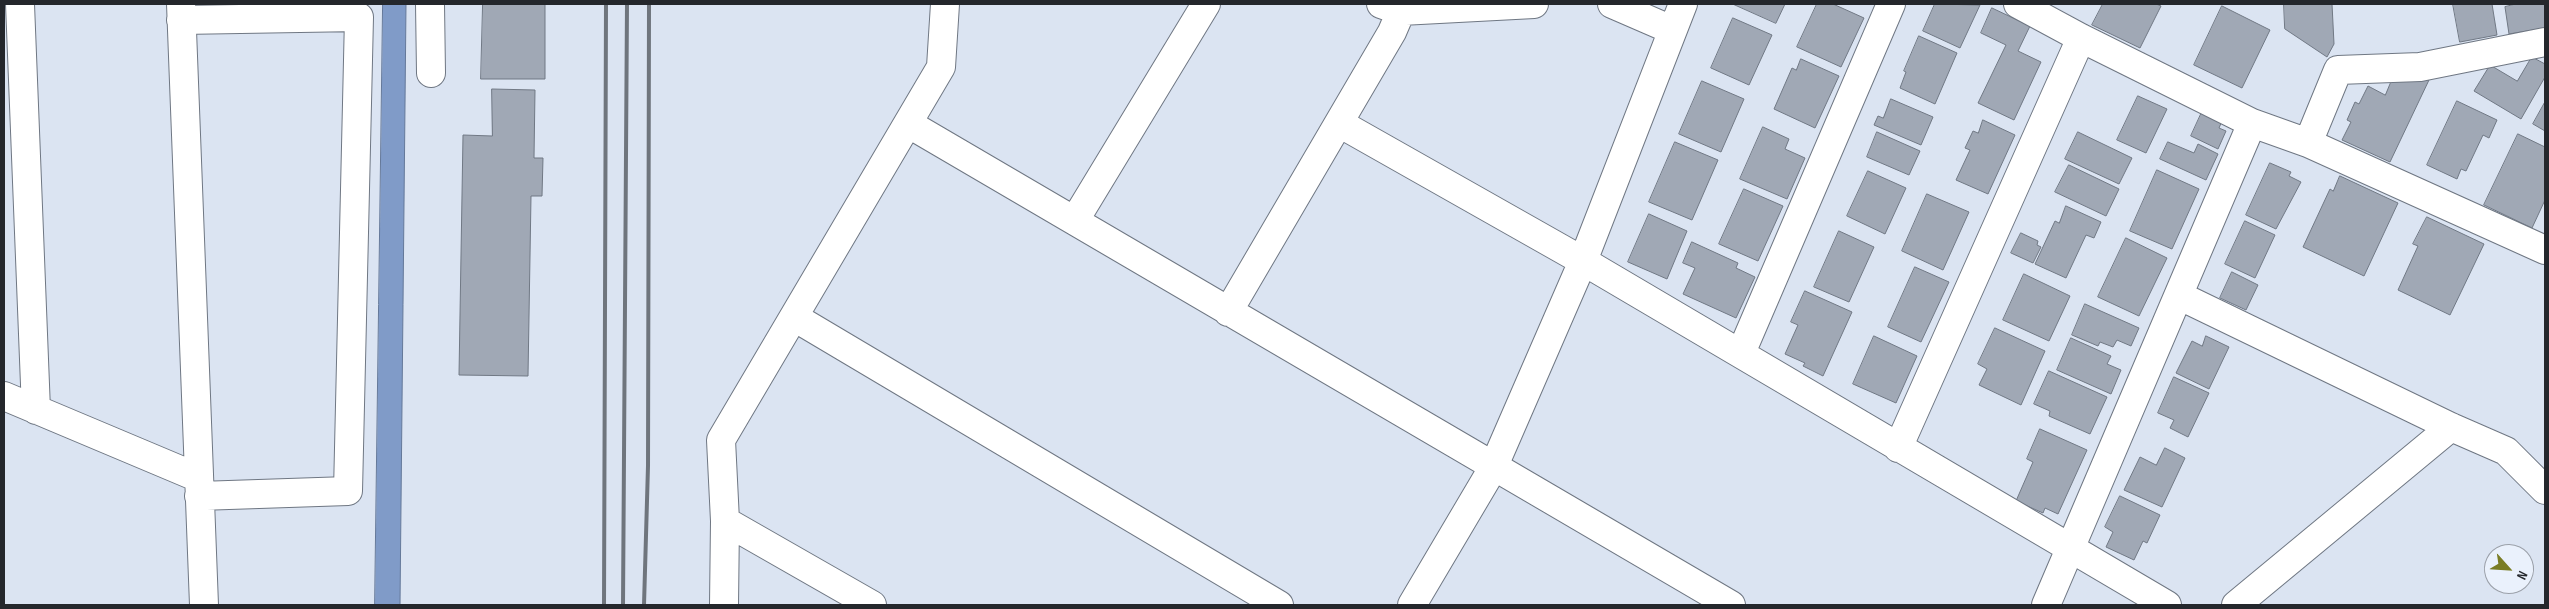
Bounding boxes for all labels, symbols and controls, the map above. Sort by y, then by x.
north arrow [2484,544,2534,594]
text: N [2513,568,2531,582]

